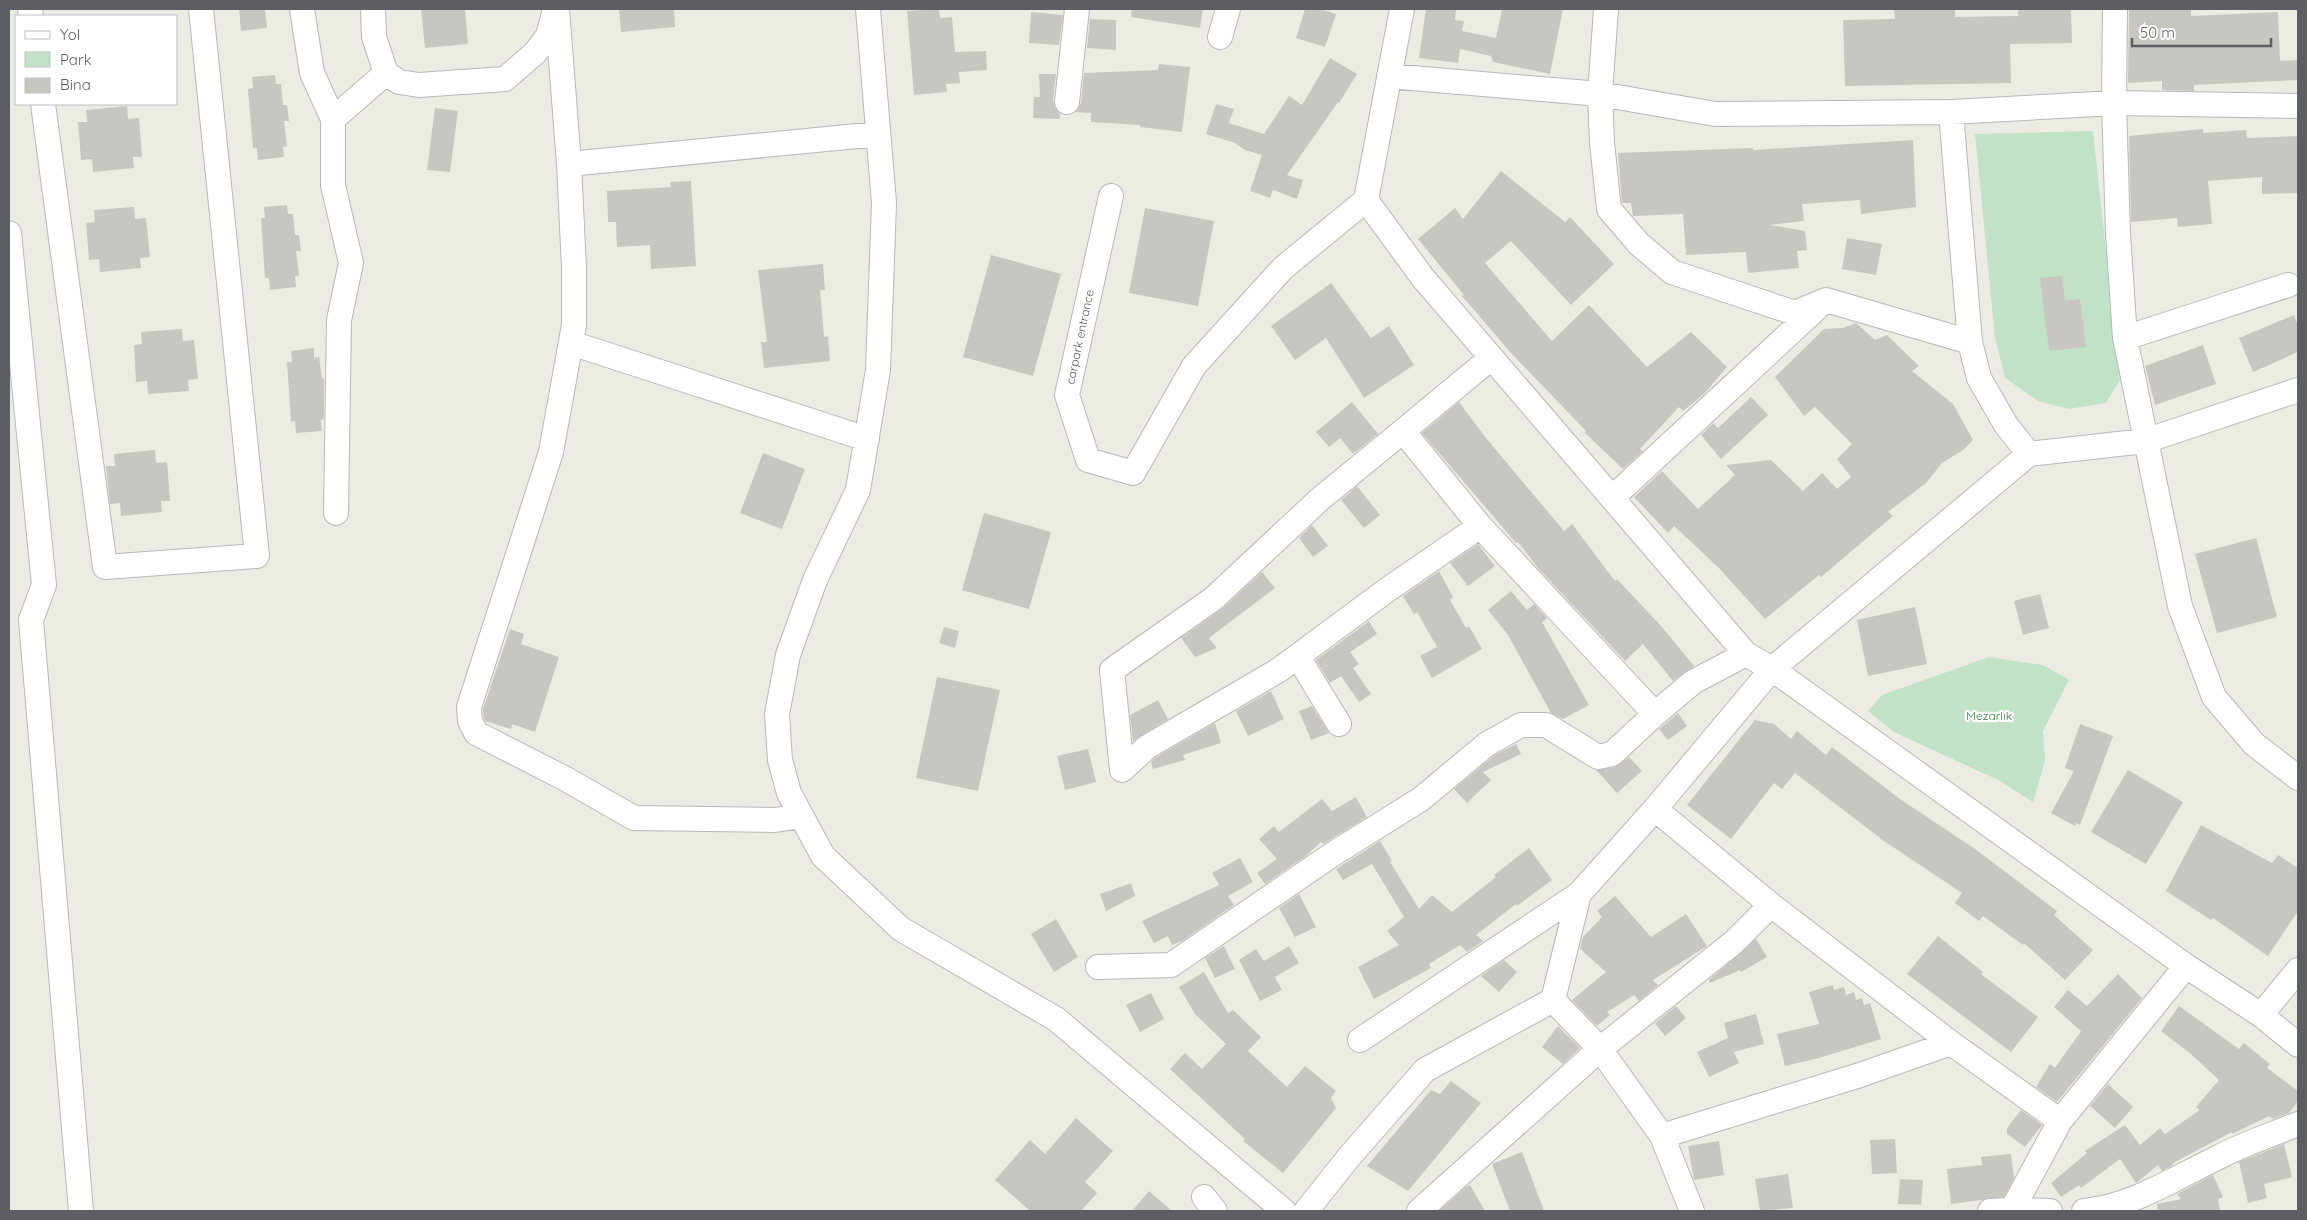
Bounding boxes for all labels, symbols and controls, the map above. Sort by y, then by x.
legend [15,15,178,105]
scale bar [2132,15,2271,47]
text: 50 m [2140,23,2175,42]
text: Yol [60,25,80,44]
text: Park [60,50,92,69]
text: Bina [60,75,91,94]
street label: carpark entrance [1062,288,1097,386]
park label: Mezarlık [1966,708,2012,723]

